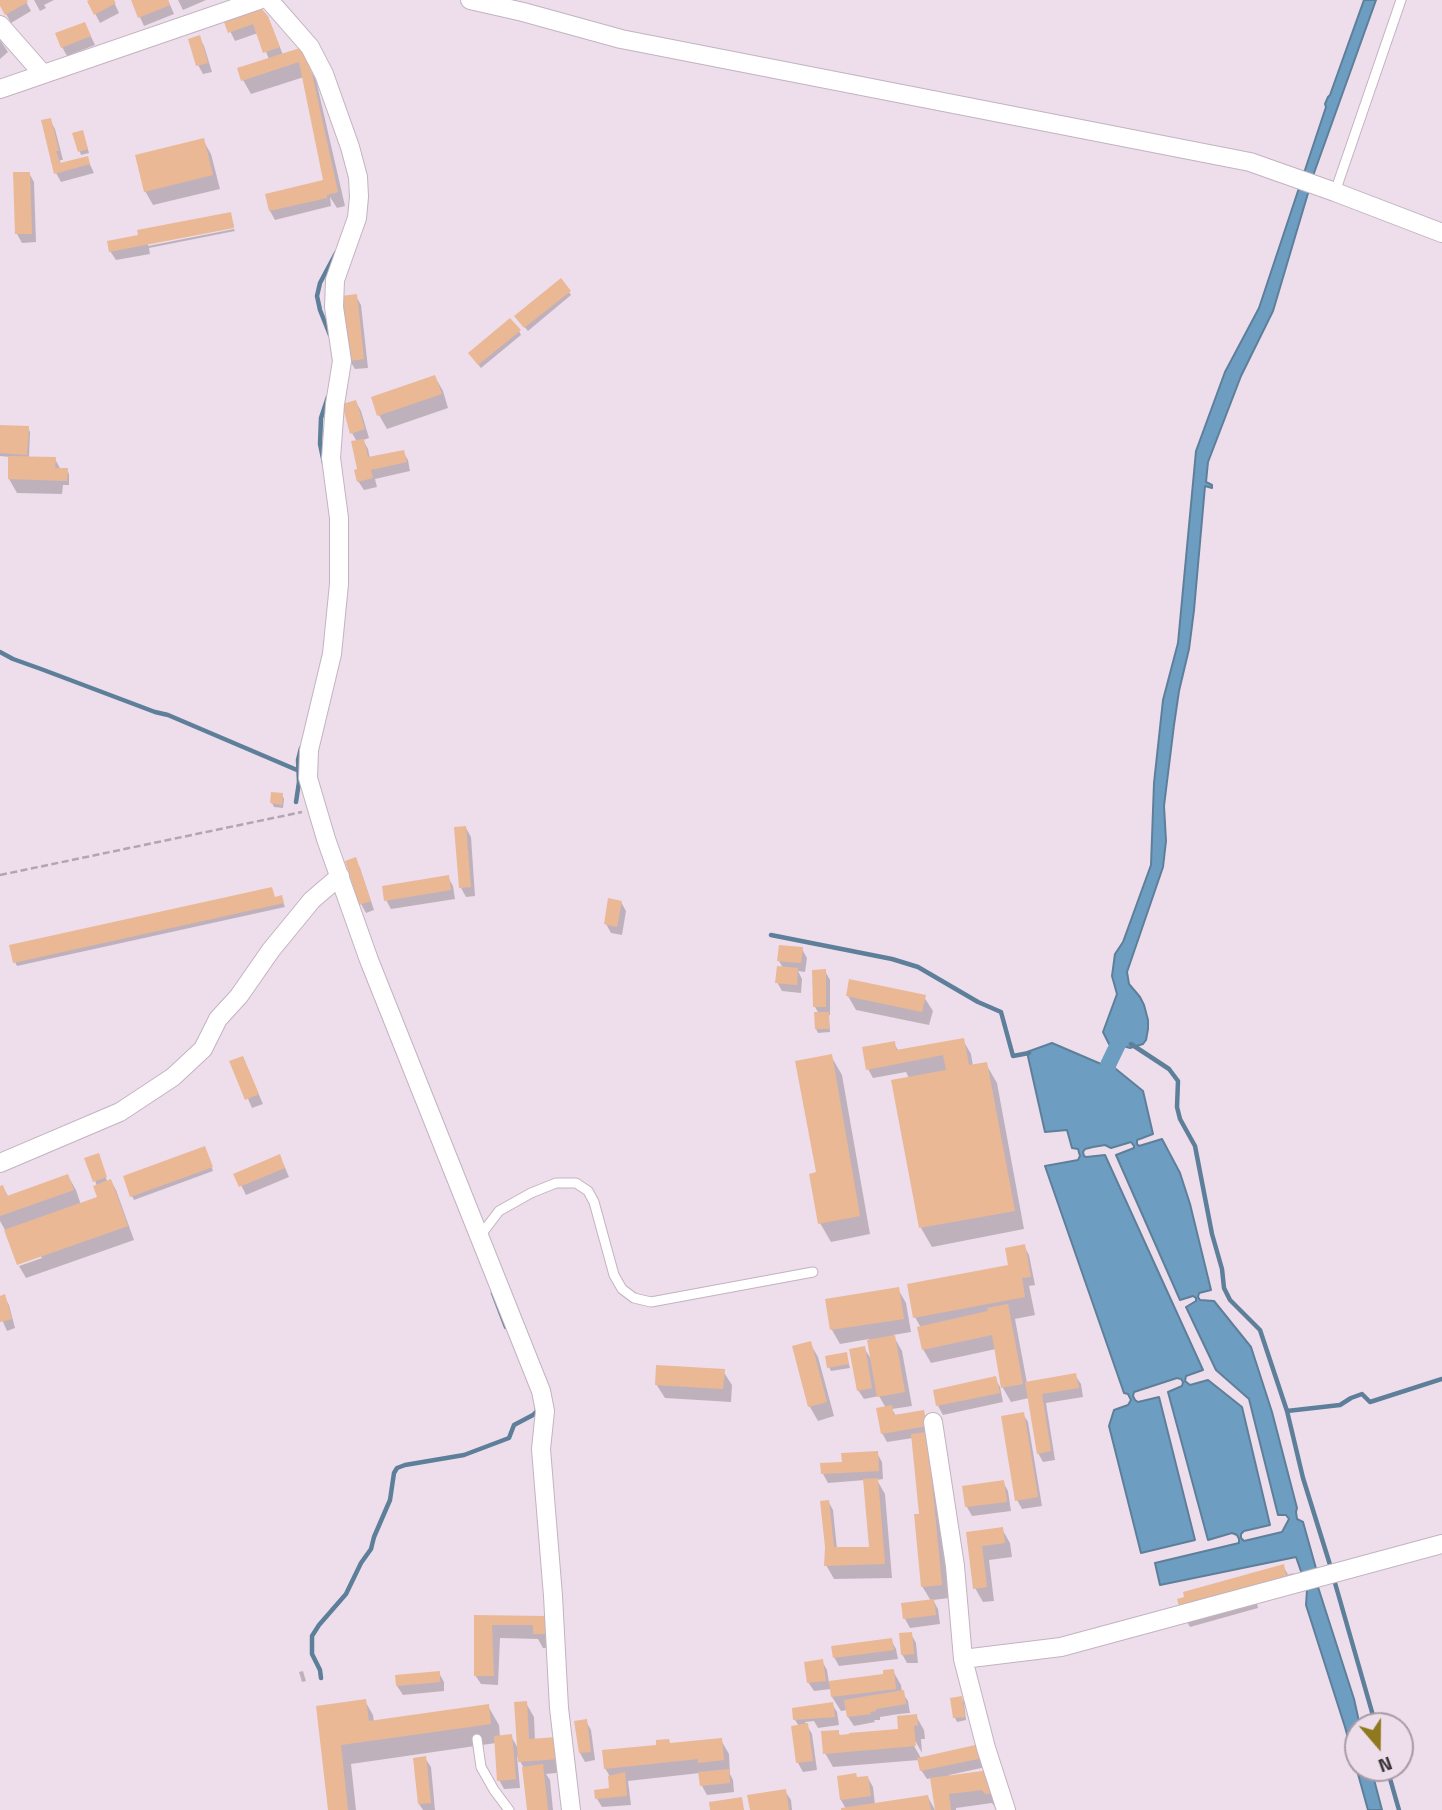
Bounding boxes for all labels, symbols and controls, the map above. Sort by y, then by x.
north arrow [1344,1712,1414,1782]
text: N [1375,1749,1397,1781]

